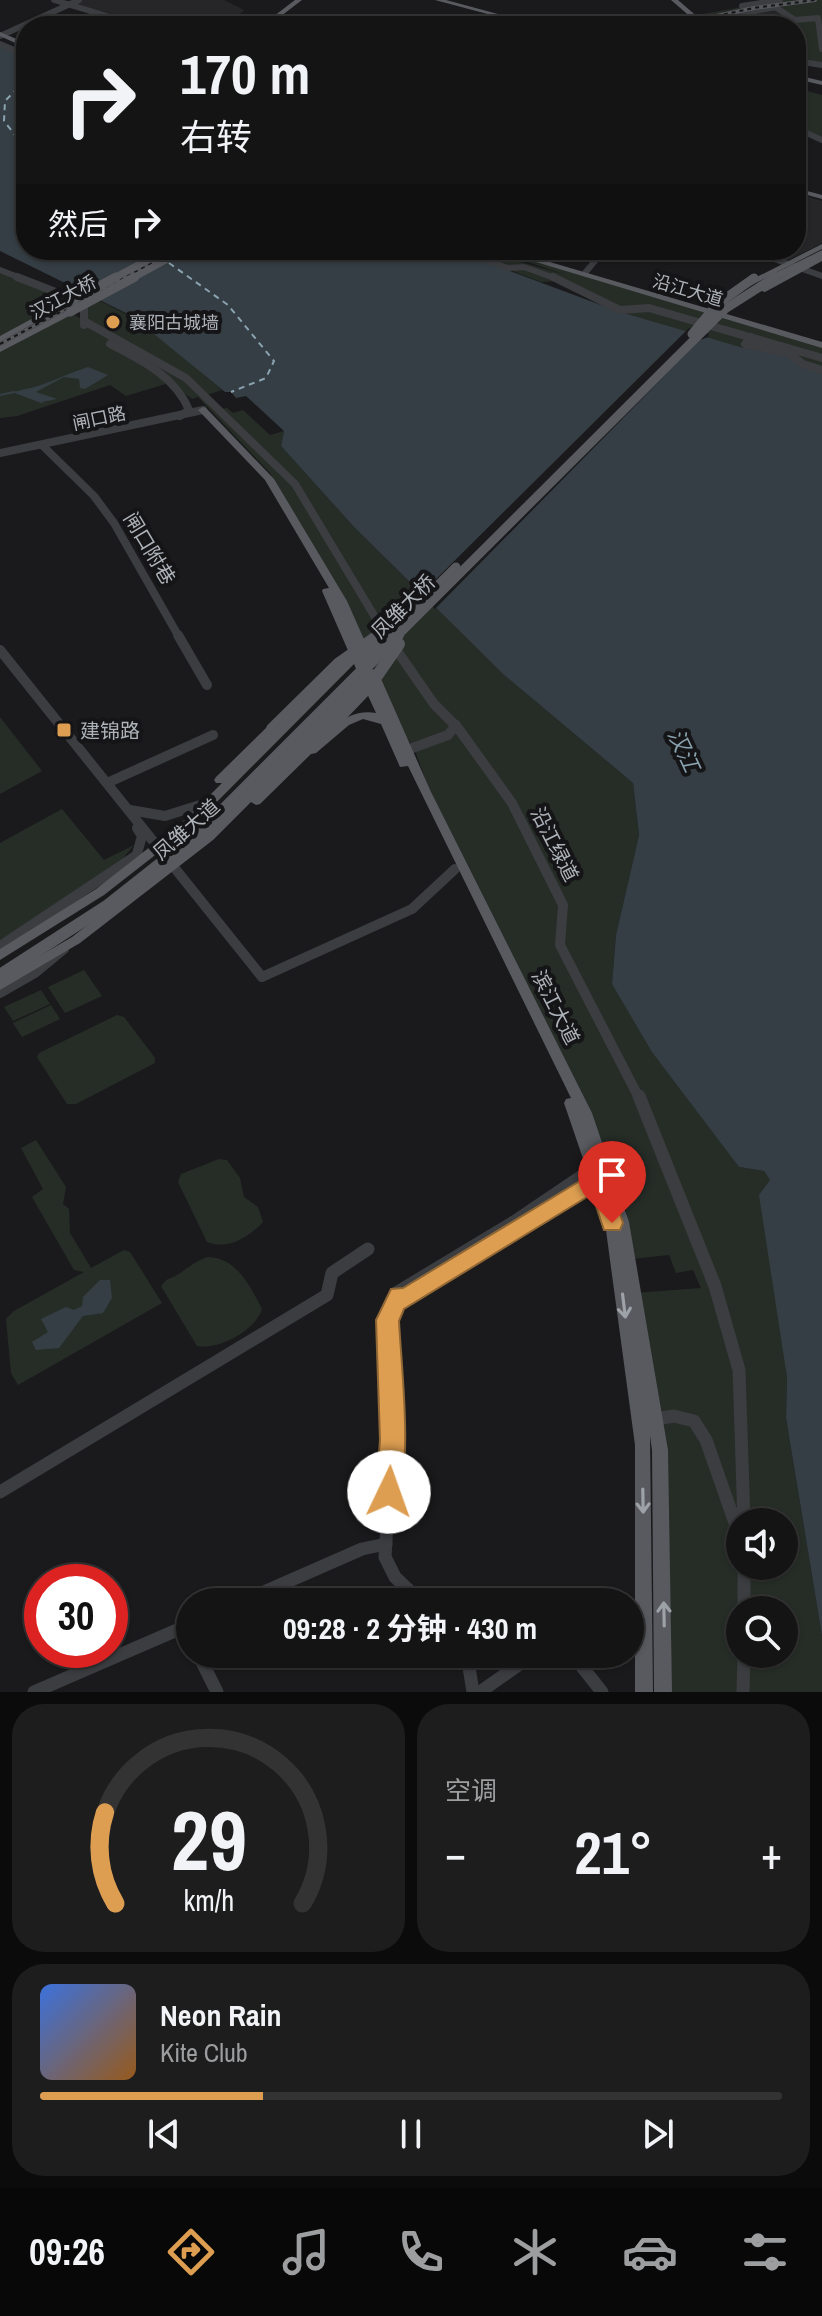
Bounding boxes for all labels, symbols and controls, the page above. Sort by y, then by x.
text: 170 m [180,36,310,111]
icon: right [48,48,152,152]
text: 右转 [180,113,252,161]
icon: right [124,200,168,244]
text: 然后 [48,204,108,244]
street label: 沿江大道 [650,268,726,312]
street label: 汉江大桥 [25,269,101,325]
place label: 襄阳古城墙 [129,310,219,335]
marker: 襄阳古城墙 [104,313,122,331]
street label: 闸口路 [70,400,128,436]
street label: 闸口附巷 [118,507,182,589]
street label: 凤雏大桥 [365,568,441,644]
place label: 建锦路 [80,717,140,744]
marker: 建锦路 [55,721,73,739]
water label: 汉江 [661,724,708,778]
street label: 凤雏大道 [147,793,225,865]
street label: 沿江绿道 [525,802,585,886]
street label: 滨江大道 [526,965,586,1049]
pin [578,1141,646,1223]
icon: arrive [590,1153,634,1197]
one-way arrow [616,1292,631,1319]
position arrow [347,1450,431,1534]
one-way arrow [636,1487,651,1514]
map controls [726,1508,798,1668]
button: sound [726,1508,798,1580]
speed limit sign: 30 [24,1564,128,1668]
button: search [726,1596,798,1668]
one-way arrow [656,1601,672,1628]
text: 09:28 · 2 分钟 · 430 m [283,1608,537,1648]
text: 空调 [445,1773,497,1808]
text: 29 [171,1784,246,1896]
text: 21° [574,1812,653,1893]
text: − [445,1823,466,1883]
text: + [761,1823,782,1883]
text: km/h [183,1881,234,1920]
text: Neon Rain [160,1995,282,2035]
text: Kite Club [160,2035,248,2070]
icon: previous [142,2112,186,2156]
icon: pause [389,2112,433,2156]
icon: next [636,2112,680,2156]
icon: directions [163,2224,219,2280]
icon: music [278,2224,334,2280]
icon: phone [393,2224,449,2280]
icon: climate [507,2224,563,2280]
icon: car [622,2224,678,2280]
icon: filters [737,2224,793,2280]
text: 09:26 [29,2228,105,2276]

